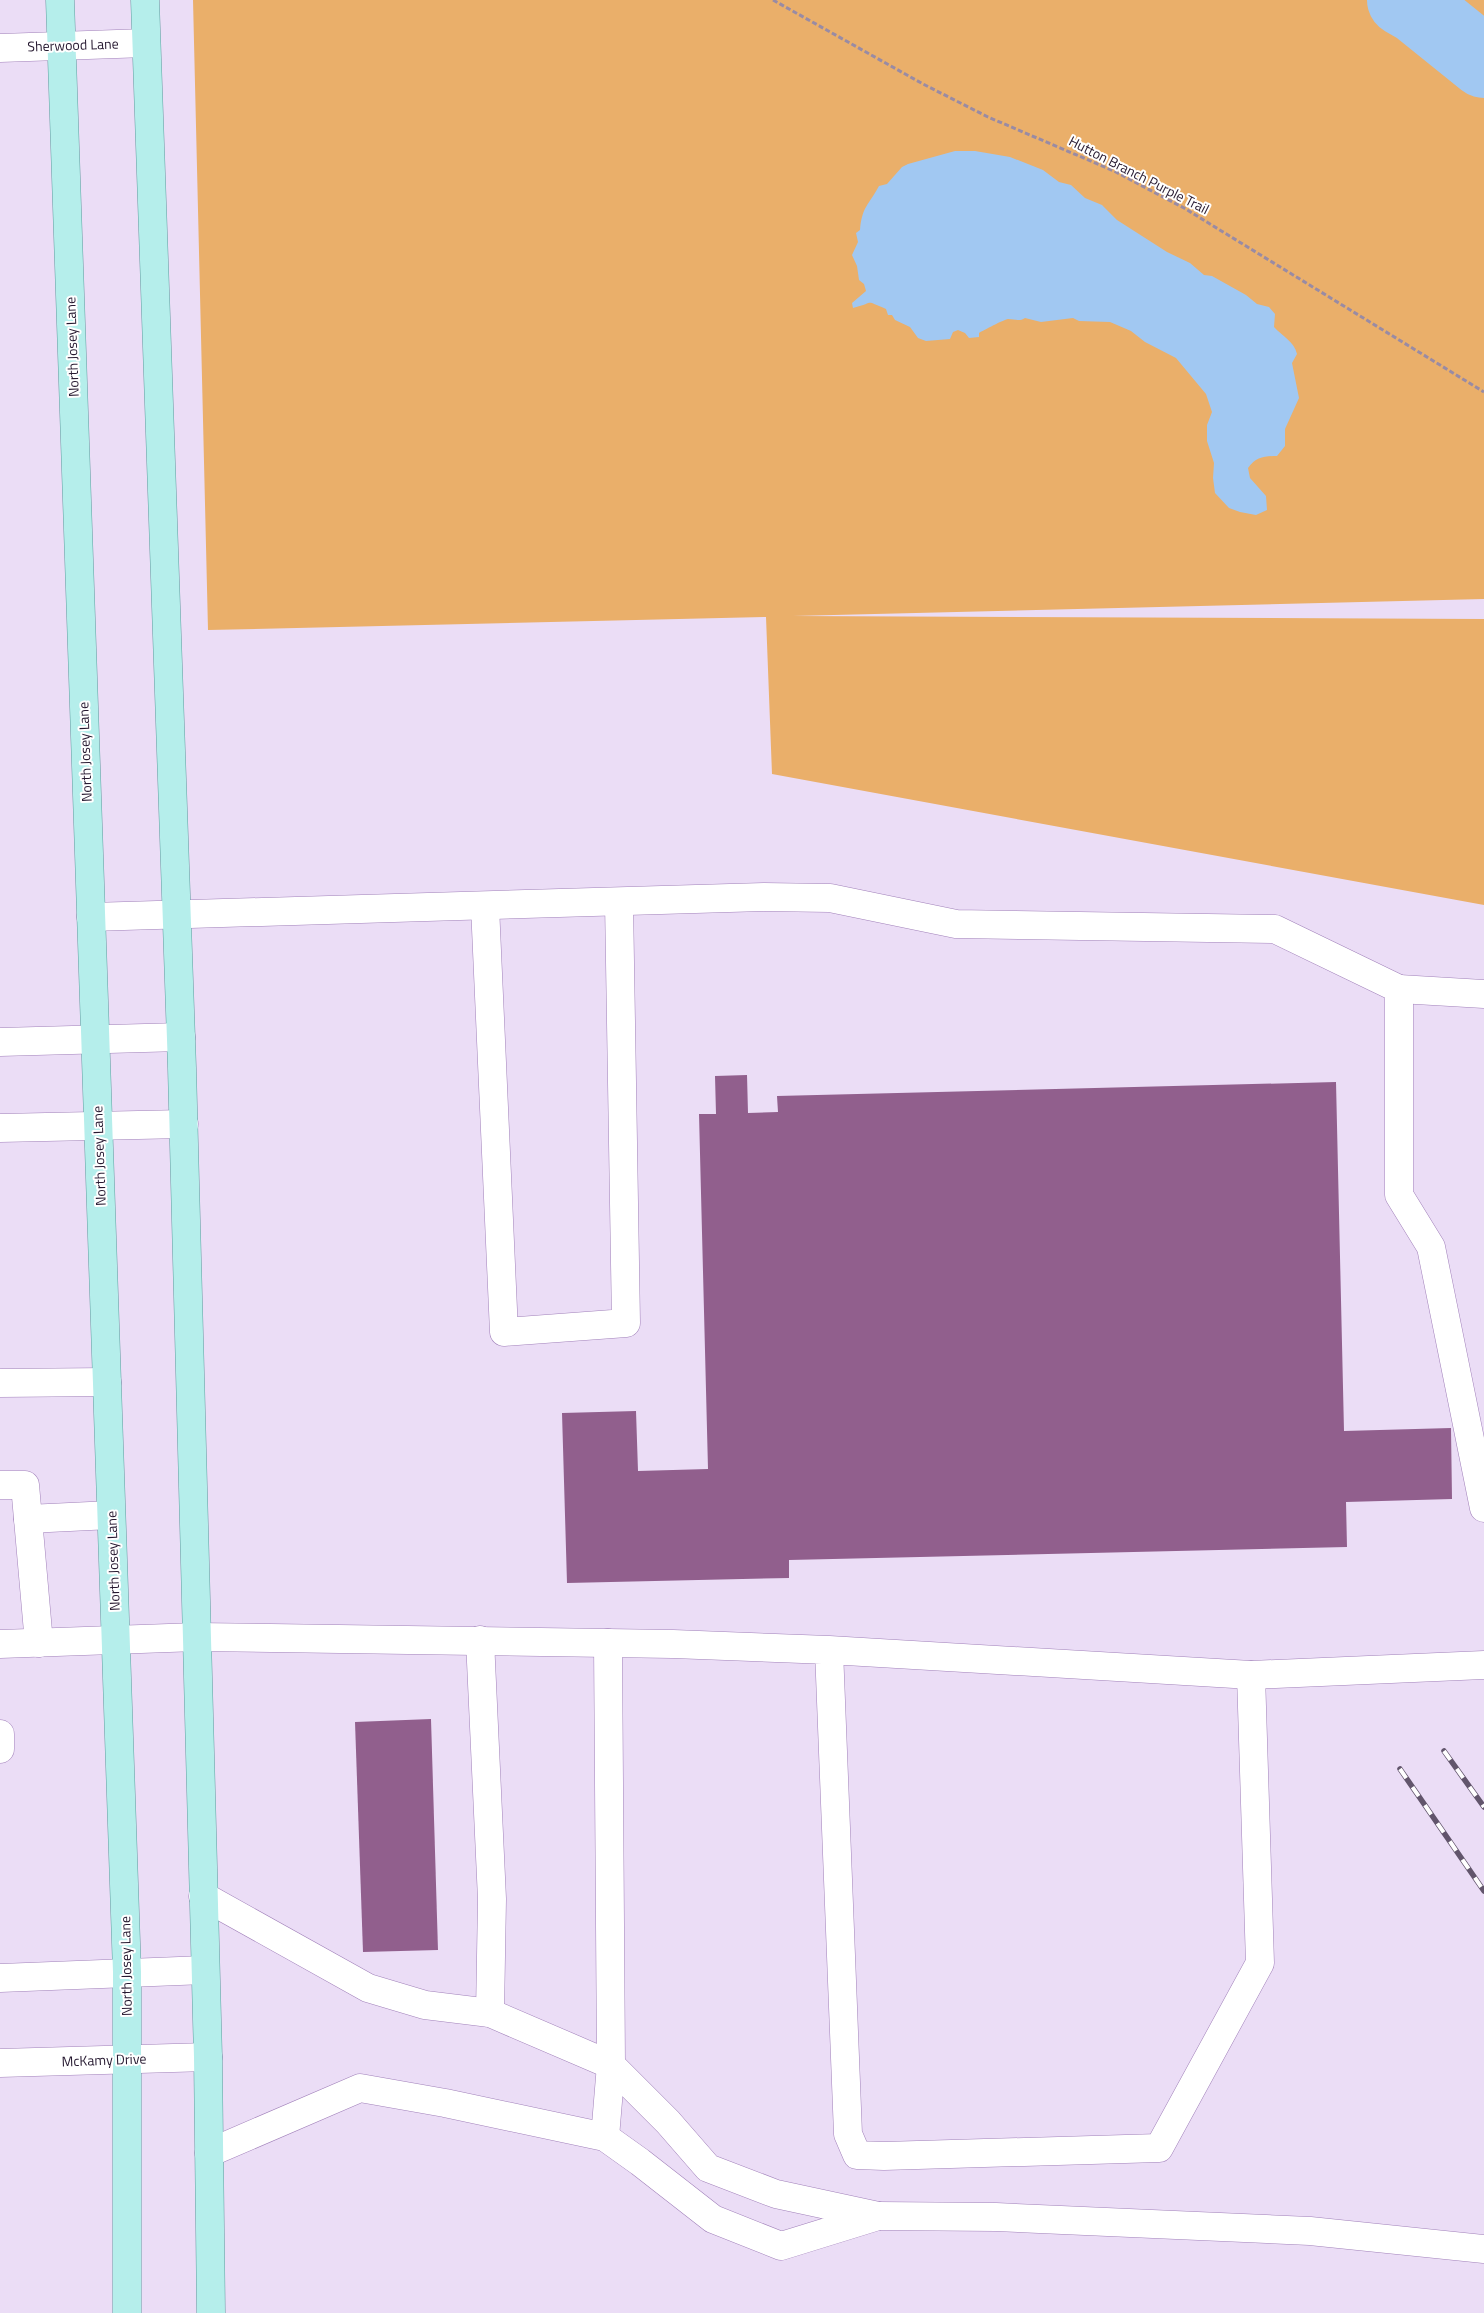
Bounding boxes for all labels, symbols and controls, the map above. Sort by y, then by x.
street label: Sherwood Lane [27,32,119,57]
street label: Hutton Branch Purple Trail [1065,130,1213,219]
street label: North Josey Lane [59,297,84,397]
street label: North Josey Lane [72,702,97,802]
street label: North Josey Lane [86,1106,111,1206]
street label: North Josey Lane [100,1511,125,1611]
street label: North Josey Lane [114,1916,137,2016]
street label: McKamy Drive [61,2048,147,2071]

